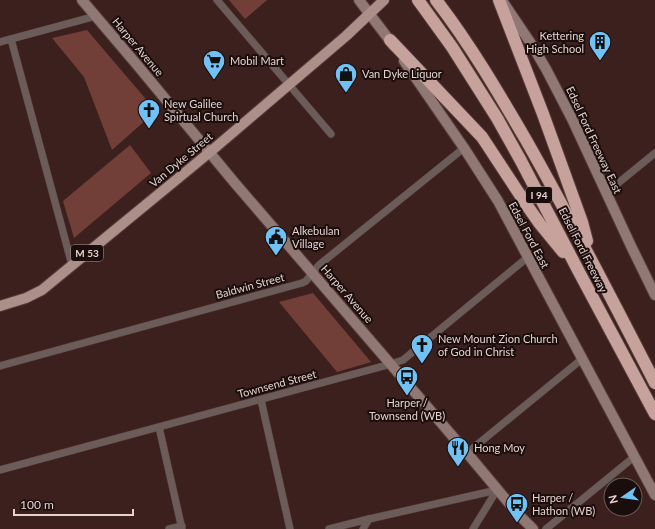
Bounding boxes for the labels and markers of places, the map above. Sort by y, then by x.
place label: Kettering High School [526,29,584,55]
building icon: Kettering High School [587,29,613,62]
supermarket icon: Mobil Mart [201,48,227,81]
place label: Mobil Mart [230,54,284,67]
shop icon: Van Dyke Liquor [333,61,359,94]
place label: Van Dyke Liquor [362,67,442,80]
church icon: New Galilee Spirtual Church [136,97,162,130]
place label: New Galilee Spirtual Church [164,97,238,123]
public building icon: Alkebulan Village [263,224,289,257]
place label: Alkebulan Village [292,224,340,250]
church icon: New Mount Zion Church of God in Christ [409,332,435,365]
place label: New Mount Zion Church of God in Christ [438,332,558,358]
bus stop icon: Harper / Townsend (WB) [394,364,420,397]
place label: Harper / Townsend (WB) [369,396,445,422]
restaurant icon: Hong Moy [445,435,471,468]
place label: Hong Moy [474,441,525,454]
bus stop icon: Harper / Hathon (WB) [504,491,530,524]
place label: Harper / Hathon (WB) [532,491,595,517]

